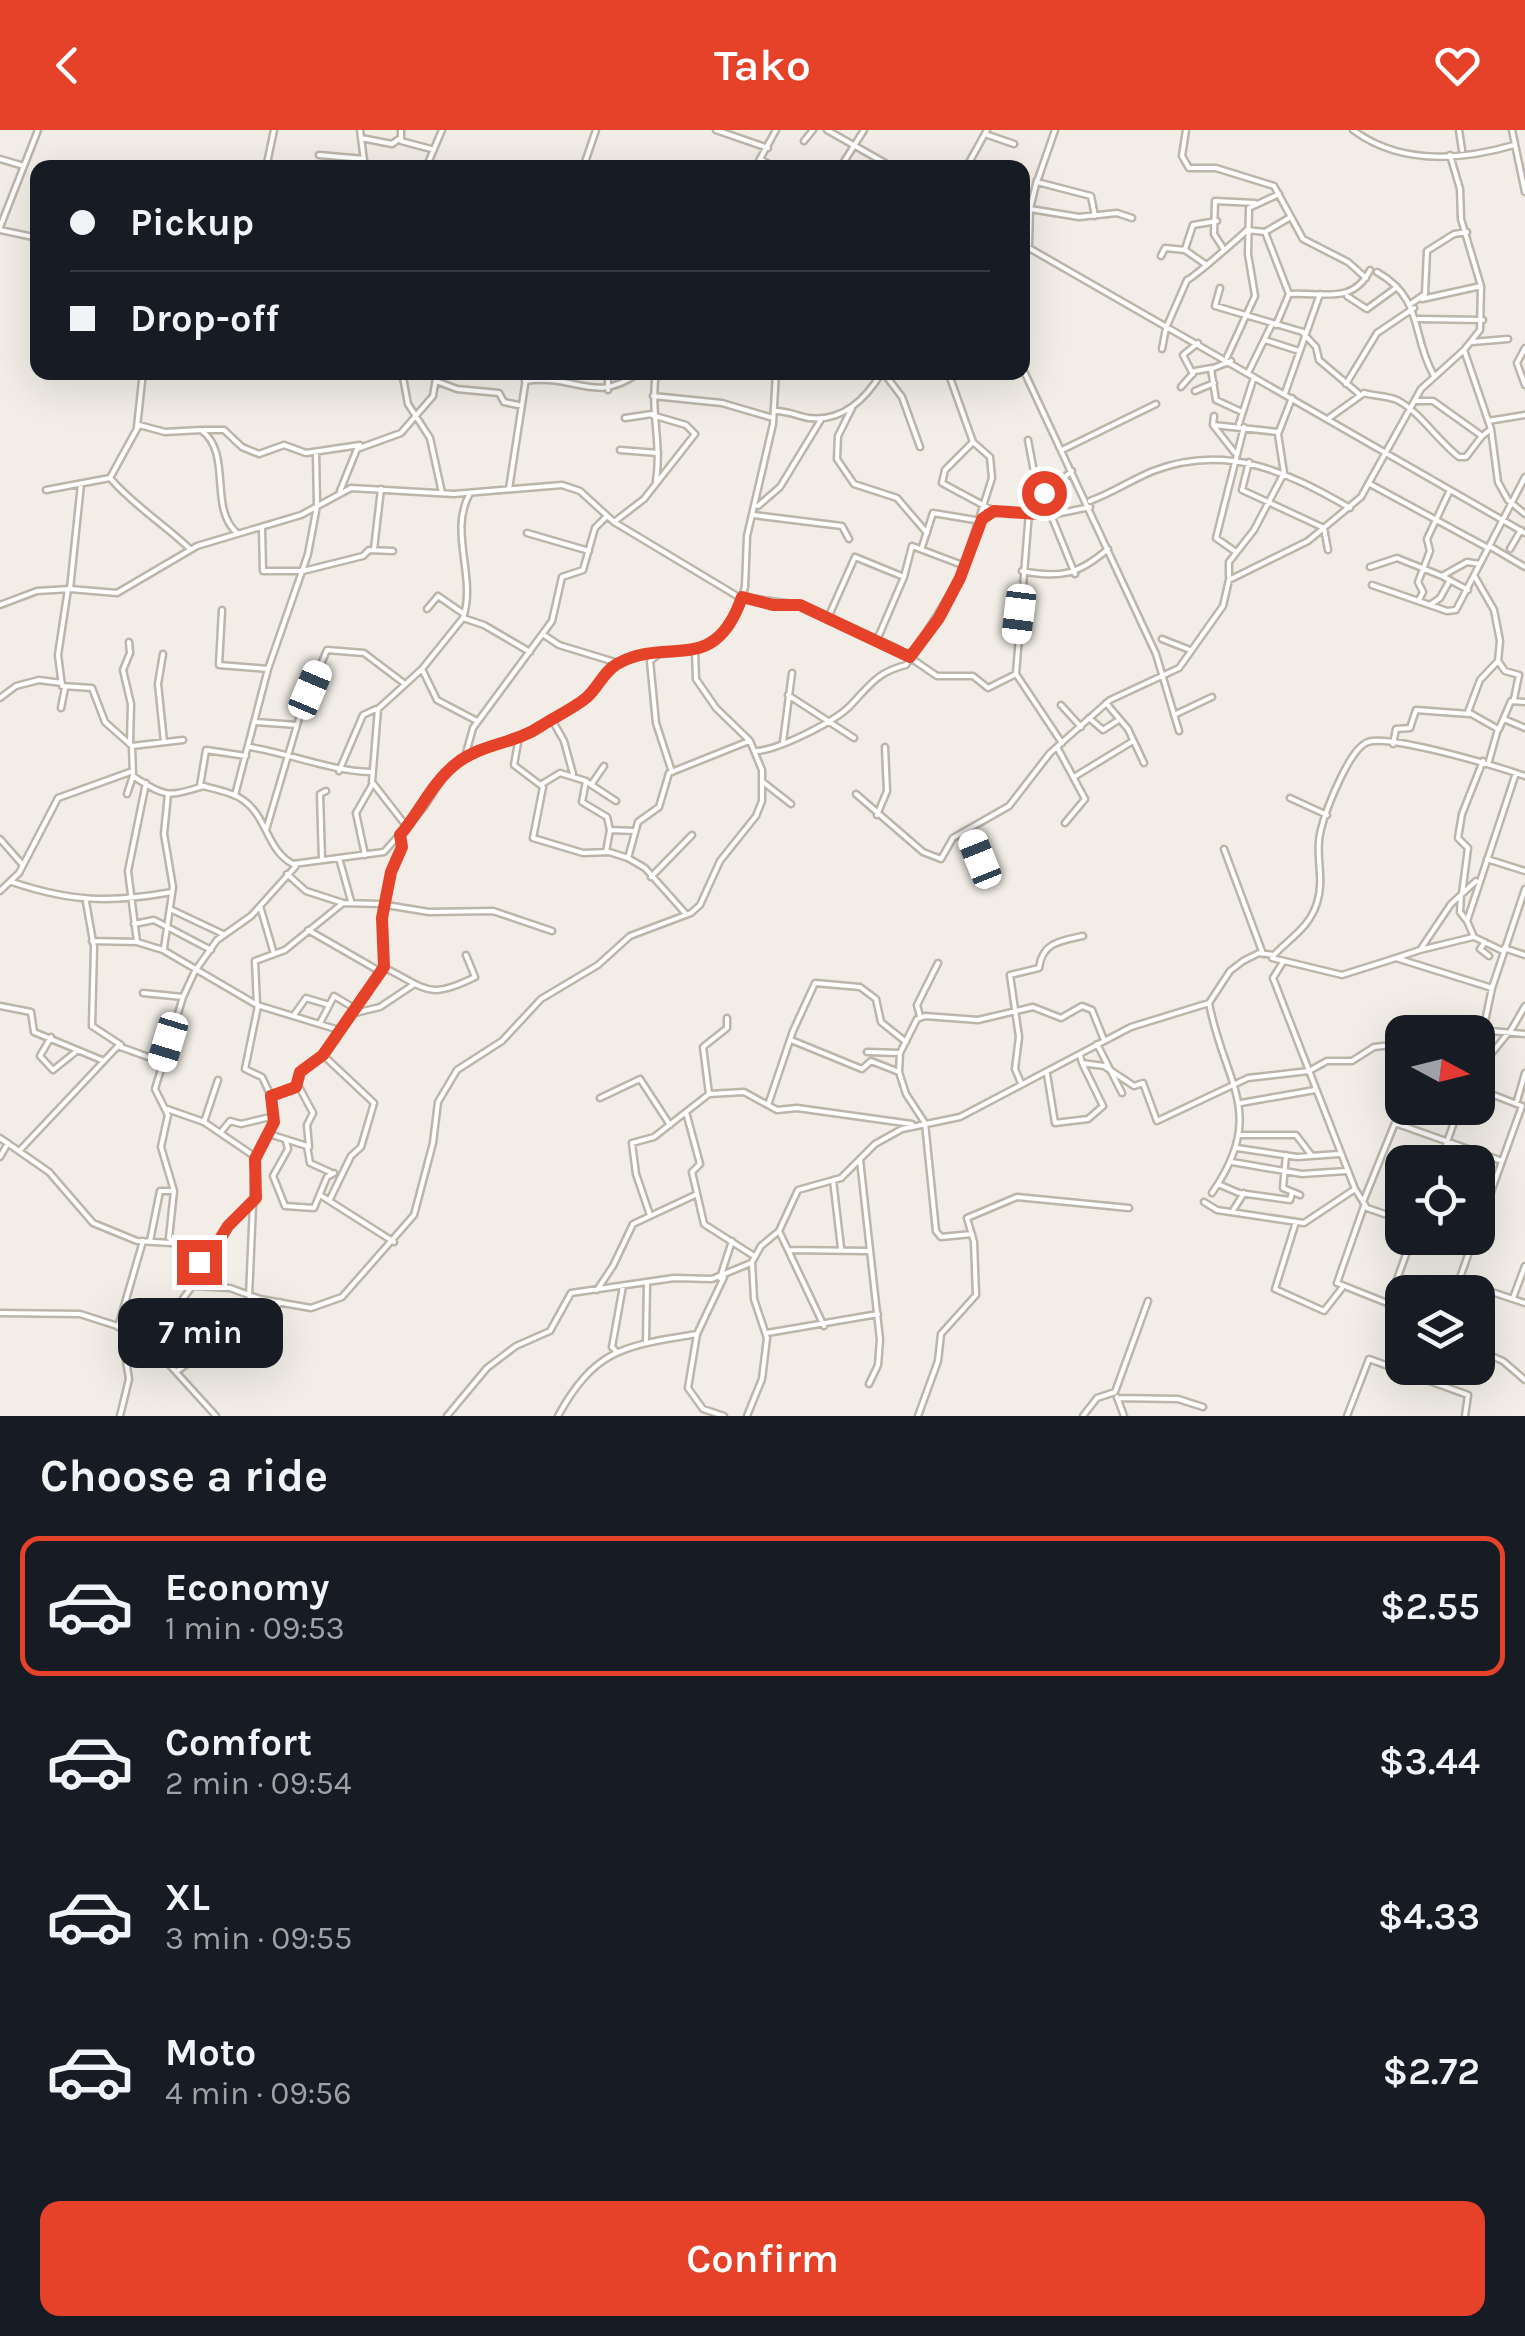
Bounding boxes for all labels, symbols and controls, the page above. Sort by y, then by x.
icon: back [40,38,95,93]
icon: heart [1430,38,1485,93]
text: Tako [714,39,811,91]
text: Pickup [130,200,254,245]
text: Drop-off [130,296,279,341]
route start [1022,471,1067,516]
car [1000,582,1038,646]
car [284,657,336,723]
car [955,826,1005,892]
car [145,1009,191,1075]
north arrow [1385,1015,1495,1125]
map controls [1385,1015,1495,1385]
button: locate [1385,1145,1495,1255]
route end [177,1240,222,1285]
button: layers [1385,1275,1495,1385]
callout: 7 min [116,1297,282,1367]
text: 7 min [159,1314,242,1351]
text: Choose a ride [40,1450,328,1502]
icon: car [45,1561,135,1651]
text: Economy [165,1565,329,1610]
text: $2.55 [1380,1584,1480,1629]
text: 1 min · 09:53 [165,1610,345,1647]
icon: car [45,1716,135,1806]
text: Comfort [165,1720,312,1765]
text: $3.44 [1379,1739,1480,1784]
text: 2 min · 09:54 [165,1765,352,1802]
icon: car [45,1871,135,1961]
text: XL [165,1875,210,1920]
text: $4.33 [1378,1894,1480,1939]
text: 3 min · 09:55 [165,1920,352,1957]
icon: car [45,2026,135,2116]
text: Moto [165,2030,256,2075]
text: $2.72 [1383,2049,1480,2094]
text: 4 min · 09:56 [165,2075,351,2112]
button: Confirm [40,2201,1485,2316]

